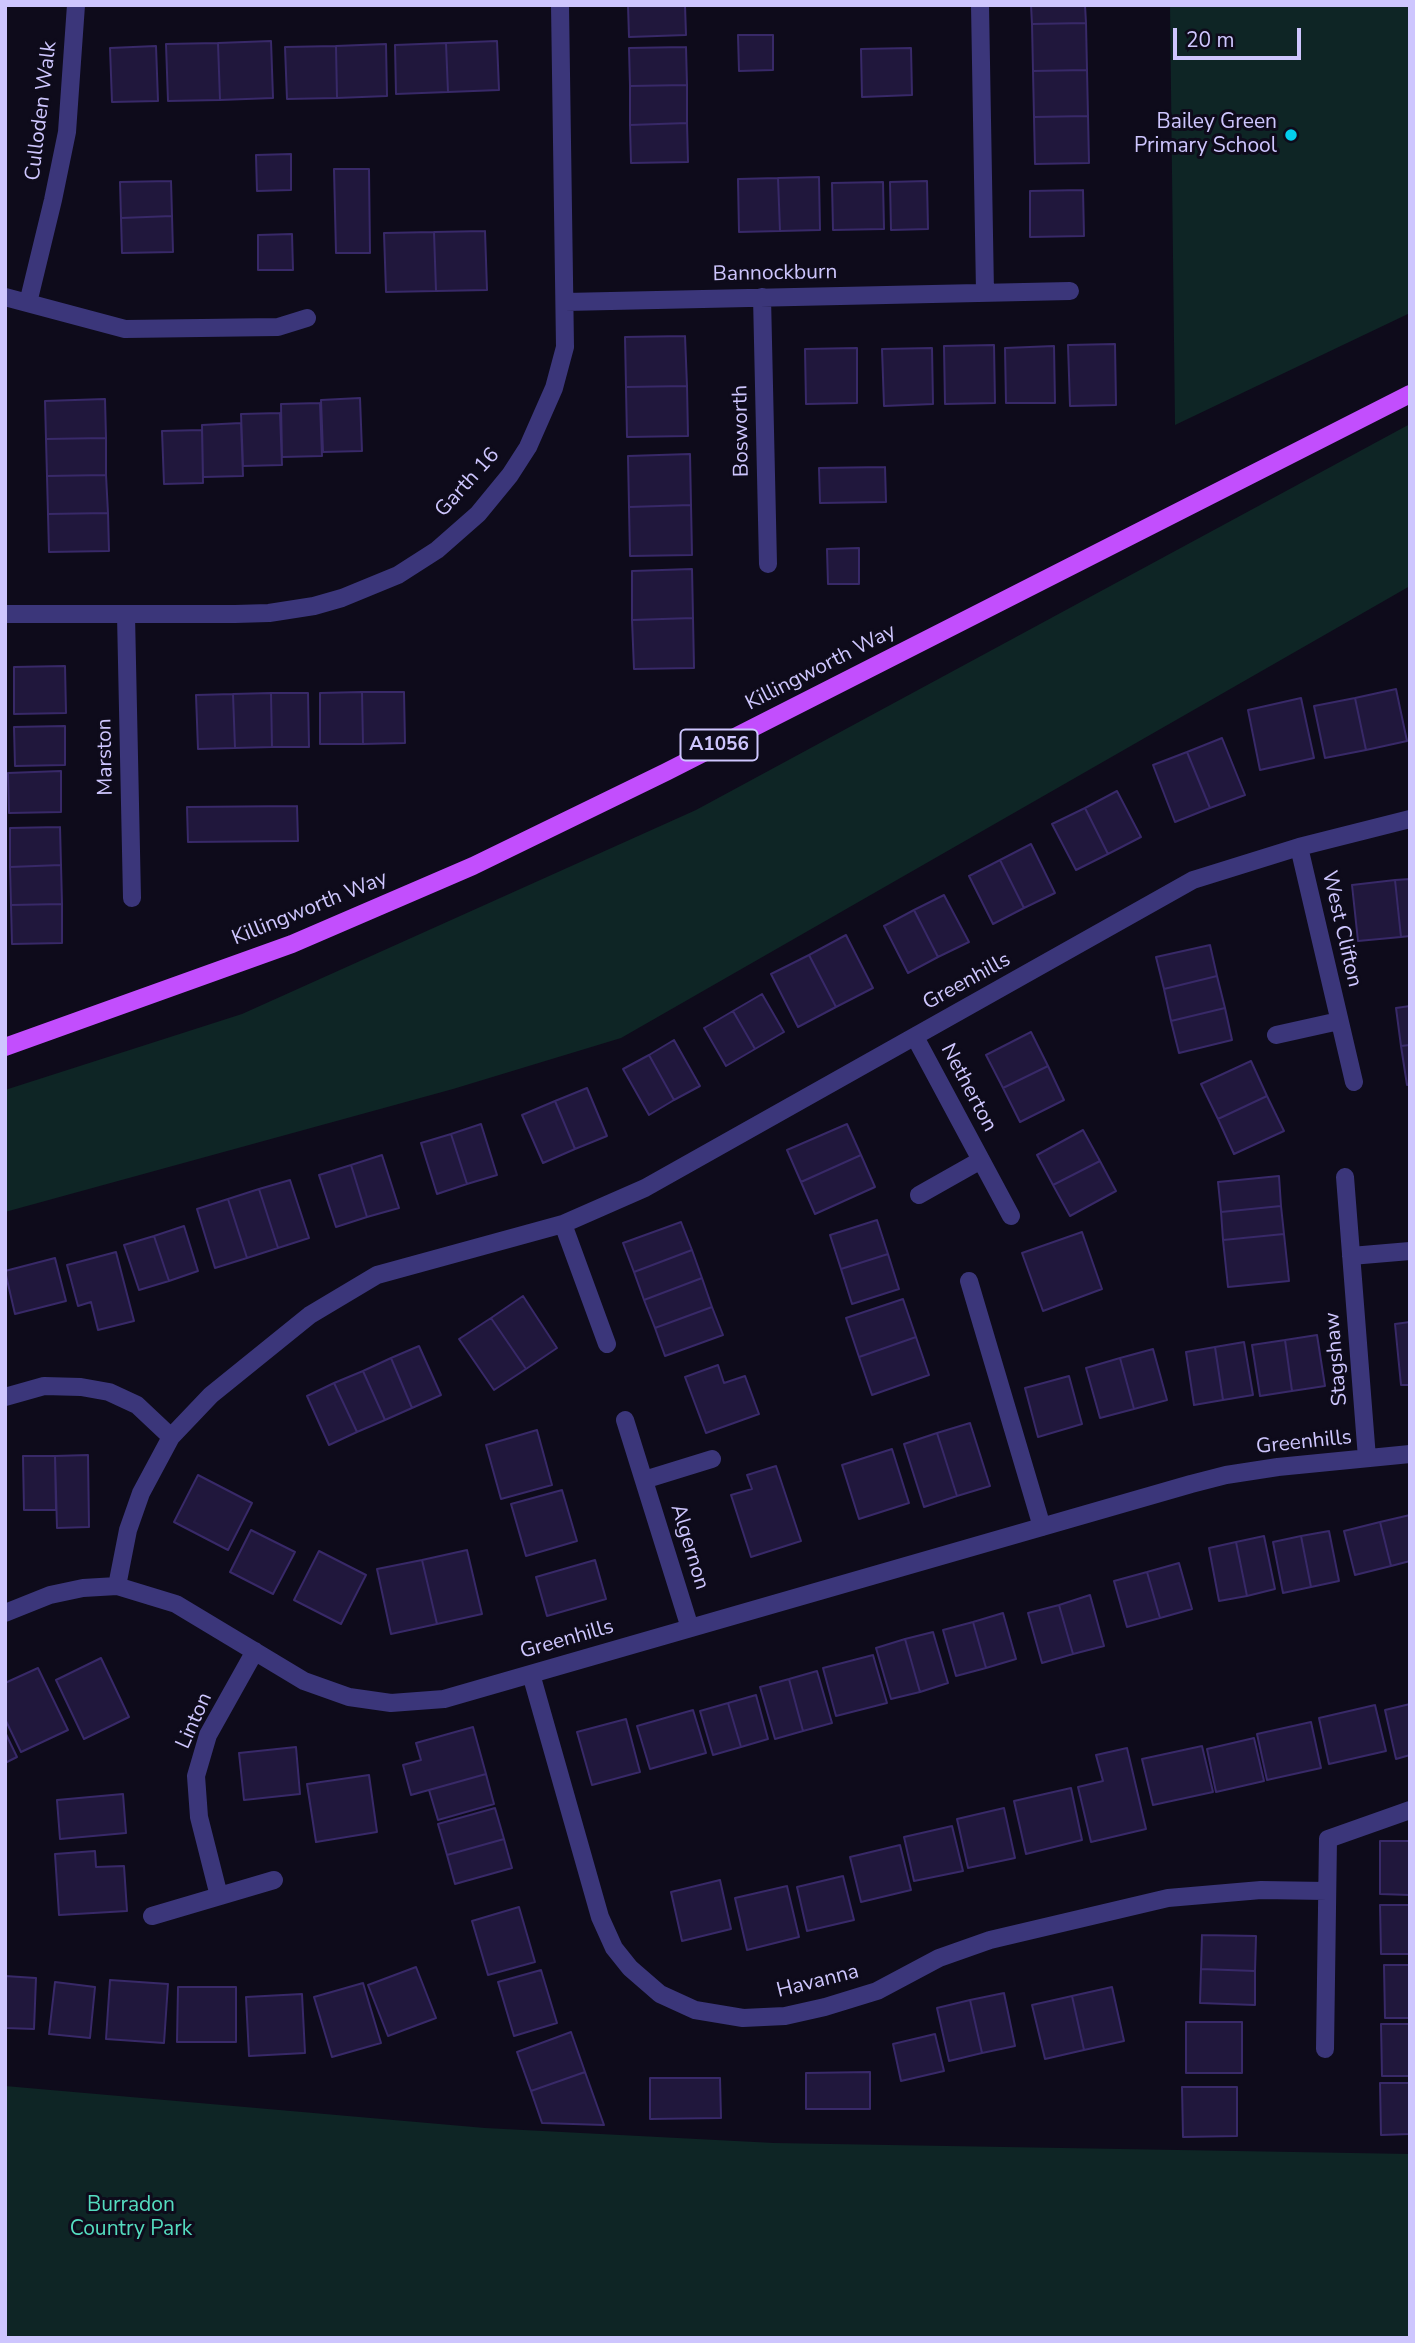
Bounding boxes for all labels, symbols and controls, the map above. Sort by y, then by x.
scale bar [1177,14,1305,58]
text: 20 m [1186,26,1235,54]
street label: Culloden Walk [21,40,63,182]
place label: Bailey Green Primary School [1134,110,1277,160]
marker: Bailey Green Primary School [1283,127,1299,143]
street label: Bannockburn [713,260,837,288]
street label: Bosworth [729,385,755,477]
street label: Garth 16 [430,443,506,523]
street label: Killingworth Way [742,619,900,717]
street label: Marston [93,718,119,796]
road number: A1056 [680,730,758,760]
street label: Killingworth Way [229,866,391,952]
street label: West Clifton [1315,868,1367,990]
street label: Greenhills [919,948,1015,1016]
street label: Netherton [934,1040,1002,1136]
street label: Stagshaw [1320,1311,1354,1407]
street label: Greenhills [1255,1425,1353,1461]
street label: Algernon [664,1501,714,1593]
street label: Greenhills [517,1615,617,1665]
street label: Linton [171,1689,219,1753]
street label: Havanna [774,1960,862,2004]
park label: Burradon Country Park [70,2193,192,2243]

